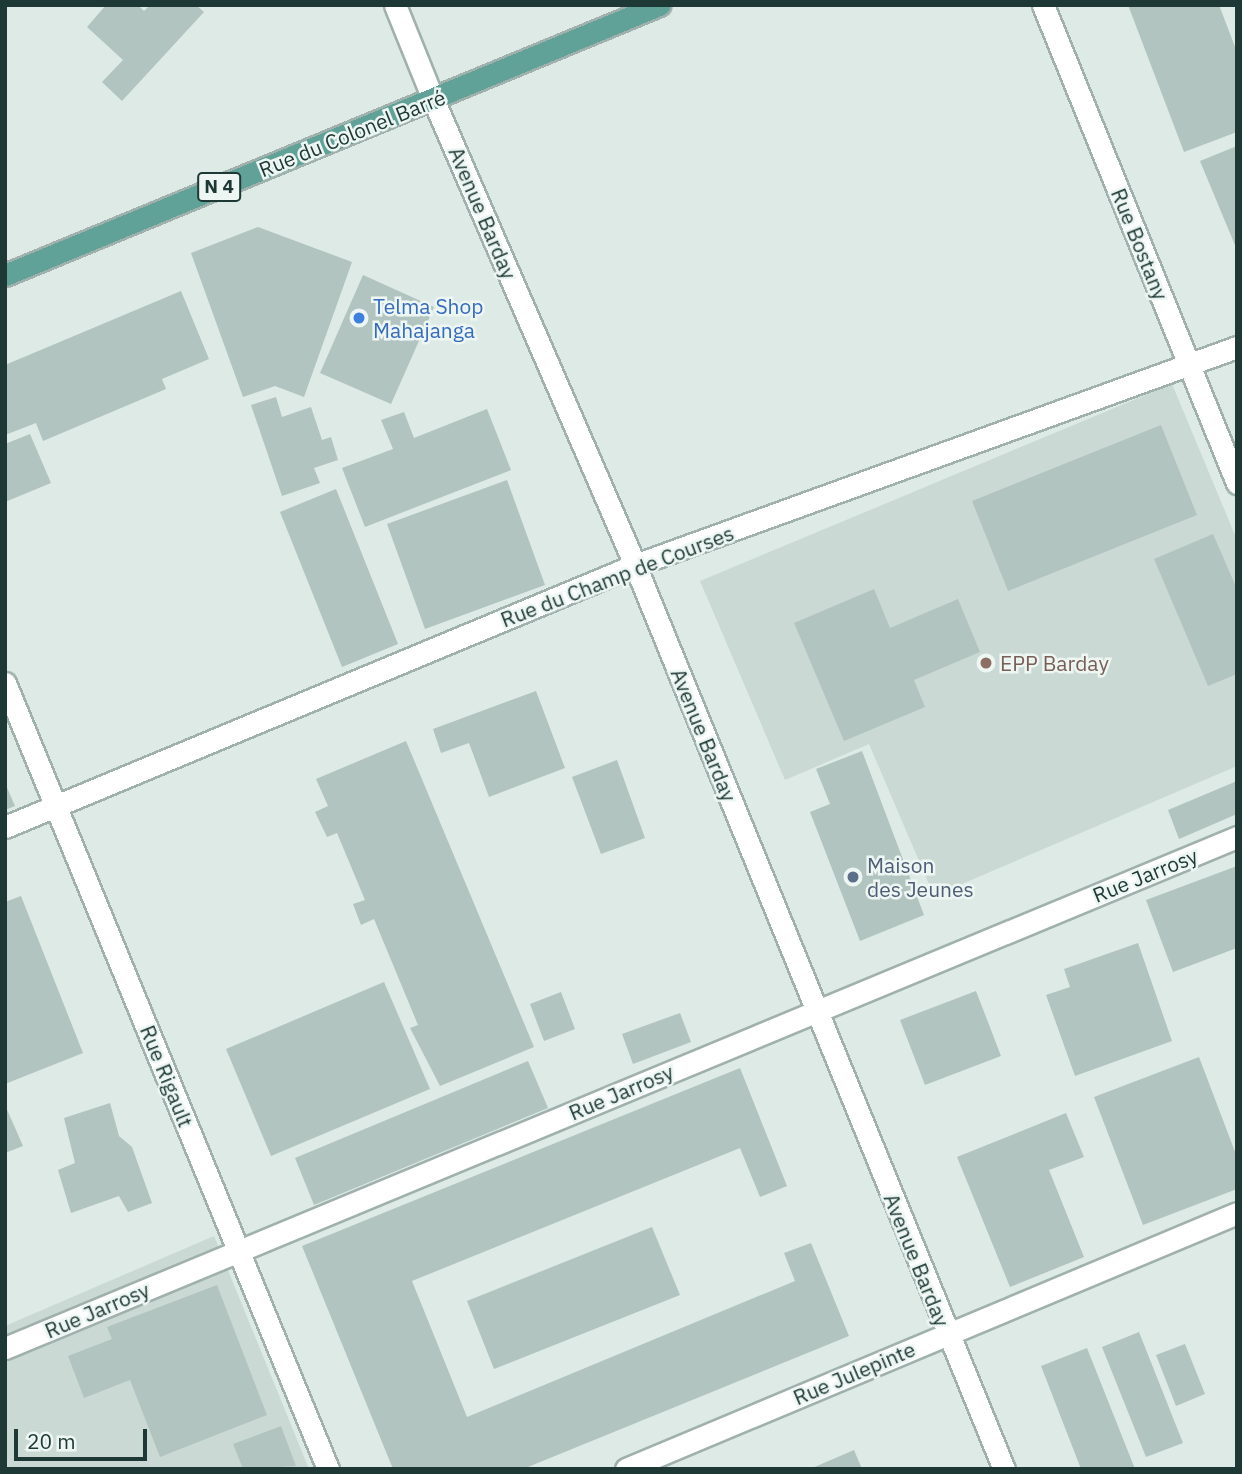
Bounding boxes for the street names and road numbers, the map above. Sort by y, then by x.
street label: Rue du Colonel Barré [255,84,449,182]
street label: Avenue Barday [444,143,522,283]
road number: N 4 [196,172,242,202]
street label: Rue Bostany [1106,184,1174,304]
street label: Rue du Champ de Courses [497,520,737,632]
street label: Avenue Barday [666,665,742,805]
street label: Rue Jarrosy [1089,842,1201,908]
street label: Rue Rigault [135,1021,199,1131]
street label: Rue Jarrosy [565,1059,677,1125]
street label: Avenue Barday [879,1190,955,1330]
street label: Rue Jarrosy [41,1277,153,1343]
street label: Rue Julepinte [789,1336,919,1410]

